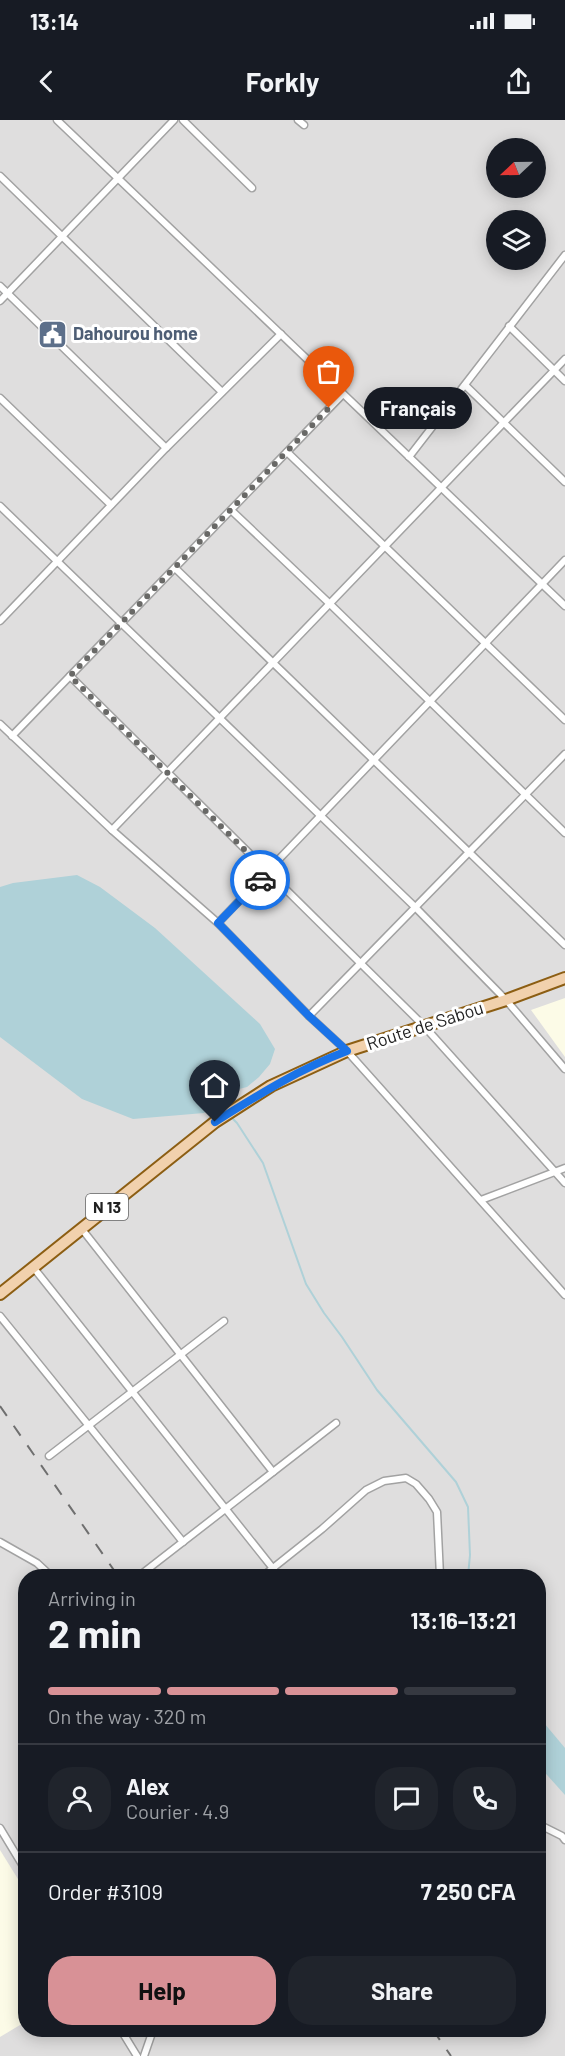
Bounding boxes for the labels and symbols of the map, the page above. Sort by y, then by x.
north arrow [486,138,546,198]
public building icon: Dahourou home [36,318,68,350]
place label: Dahourou home [73,322,198,344]
pin [303,346,354,408]
callout: Français [365,387,473,429]
courier [230,850,290,910]
street label: Route de Sabou [363,996,486,1054]
pin [189,1060,240,1122]
road number: N 13 [86,1194,128,1220]

